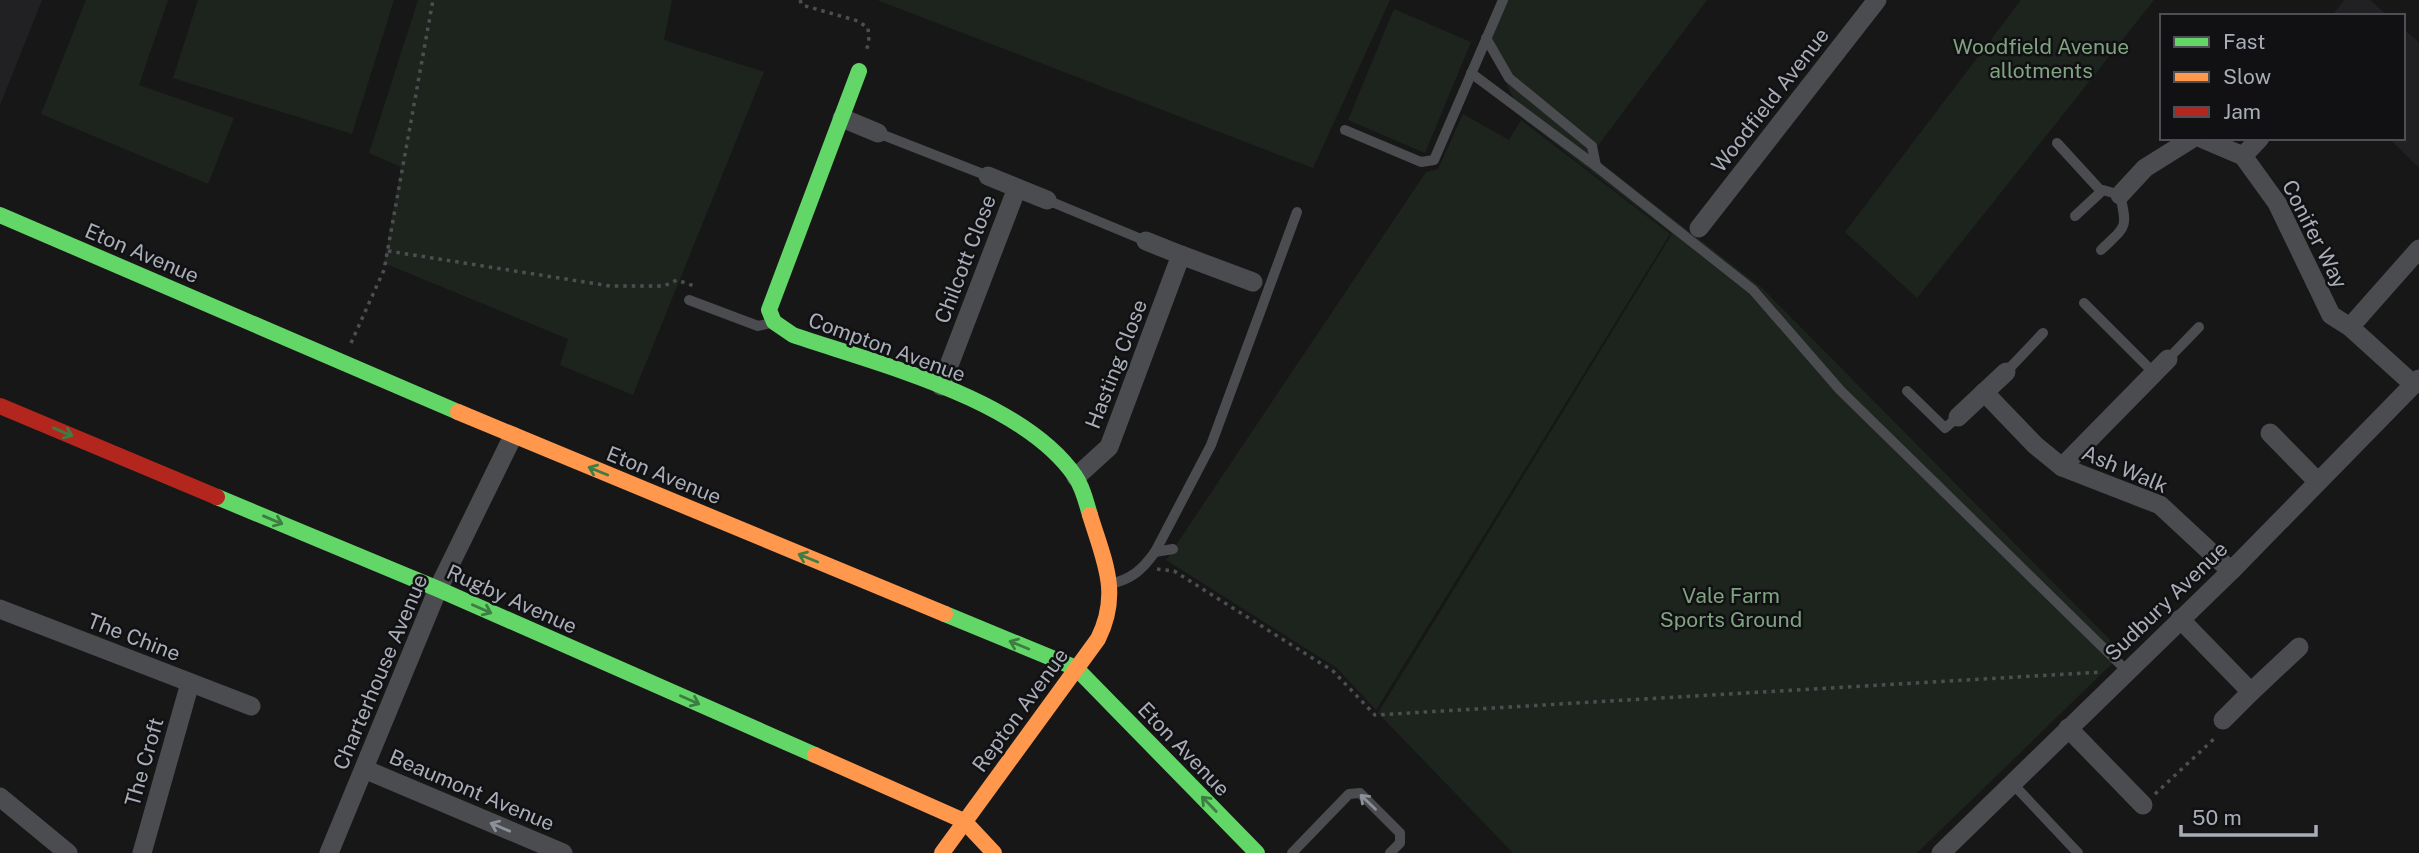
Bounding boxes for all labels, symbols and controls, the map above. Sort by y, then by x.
legend [2160,14,2405,140]
street label: Woodfield Avenue [1706,23,1834,177]
text: Fast [2223,29,2265,54]
park label: Woodfield Avenue allotments [1953,34,2129,83]
text: Slow [2223,64,2271,89]
text: Jam [2223,99,2261,124]
street label: Conifer Way [2277,176,2353,292]
street label: Chilcott Close [929,191,1001,327]
street label: Eton Avenue [81,218,203,288]
street label: Hasting Close [1080,296,1152,432]
street label: Compton Avenue [805,307,969,387]
one-way arrow [52,426,73,439]
street label: Ash Walk [2078,440,2172,498]
street label: Eton Avenue [603,441,725,509]
one-way arrow [588,463,609,476]
one-way arrow [262,514,283,527]
street label: Sudbury Avenue [2100,536,2232,666]
one-way arrow [798,550,820,563]
street label: Rugby Avenue [443,559,581,639]
street label: Charterhouse Avenue [328,571,432,773]
park label: Vale Farm Sports Ground [1660,583,1802,632]
one-way arrow [471,603,493,616]
street label: The Chine [84,608,184,666]
one-way arrow [1008,637,1030,650]
street label: Repton Avenue [967,643,1073,777]
one-way arrow [679,695,701,708]
street label: Eton Avenue [1133,697,1235,801]
street label: The Croft [119,715,169,809]
street label: Beaumont Avenue [386,744,558,836]
one-way arrow [1359,794,1377,810]
scale bar [2181,794,2316,838]
one-way arrow [1200,796,1217,813]
text: 50 m [2192,805,2242,830]
one-way arrow [490,819,512,832]

